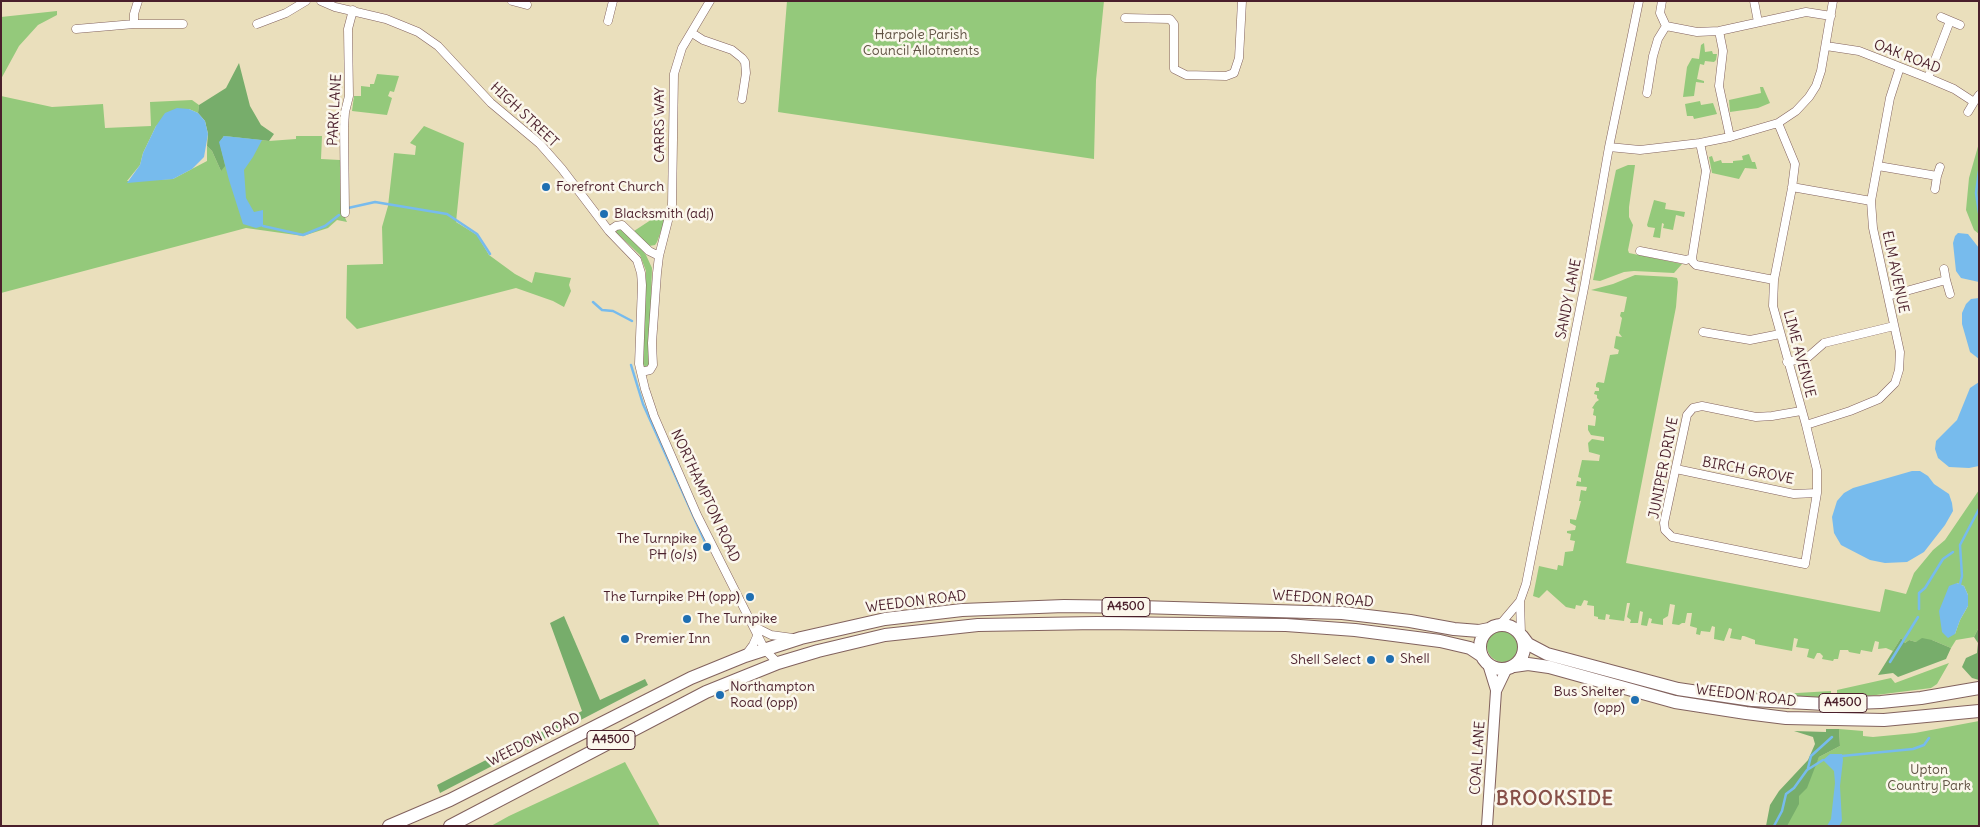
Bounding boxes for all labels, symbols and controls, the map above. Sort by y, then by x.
park label: Harpole Parish Council Allotments [863,27,979,59]
street label: OAK ROAD [1871,37,1943,77]
street label: PARK LANE [325,73,345,147]
street label: HIGH STREET [486,79,562,151]
street label: CARRS WAY [652,87,668,163]
place label: Forefront Church [556,179,664,195]
marker: Forefront Church [540,181,552,193]
place label: Blacksmith (adj) [614,206,714,222]
marker: Blacksmith (adj) [598,208,610,220]
street label: ELM AVENUE [1878,229,1912,315]
street label: SANDY LANE [1553,257,1585,341]
street label: LIME AVENUE [1779,309,1819,399]
street label: JUNIPER DRIVE [1646,416,1682,520]
street label: NORTHAMPTON ROAD [667,427,743,565]
street label: BIRCH GROVE [1701,454,1795,488]
place label: The Turnpike PH (o/s) [617,531,697,564]
marker: The Turnpike PH (o/s) [701,541,713,553]
street label: WEEDON ROAD [865,587,967,617]
street label: WEEDON ROAD [1272,587,1374,611]
place label: The Turnpike PH (opp) [603,589,740,605]
marker: The Turnpike PH (opp) [744,591,756,603]
road number: A4500 [1102,598,1150,616]
place label: The Turnpike [697,611,777,627]
marker: The Turnpike [681,613,693,625]
place label: Premier Inn [635,631,710,647]
marker: Premier Inn [619,633,631,645]
place label: Shell [1400,651,1430,667]
place label: Shell Select [1290,652,1361,668]
marker: Shell [1384,653,1396,665]
marker: Shell Select [1365,654,1377,666]
place label: Northampton Road (opp) [730,679,815,712]
street label: WEEDON ROAD [1695,681,1797,711]
place label: Bus Shelter (opp) [1554,684,1625,716]
marker: Northampton Road (opp) [714,689,726,701]
marker: Bus Shelter (opp) [1629,694,1641,706]
road number: A4500 [1819,694,1867,712]
street label: WEEDON ROAD [485,709,583,771]
street label: COAL LANE [1467,720,1489,796]
road number: A4500 [587,730,635,750]
park label: Upton Country Park [1887,762,1971,794]
district label: BROOKSIDE [1495,789,1615,811]

